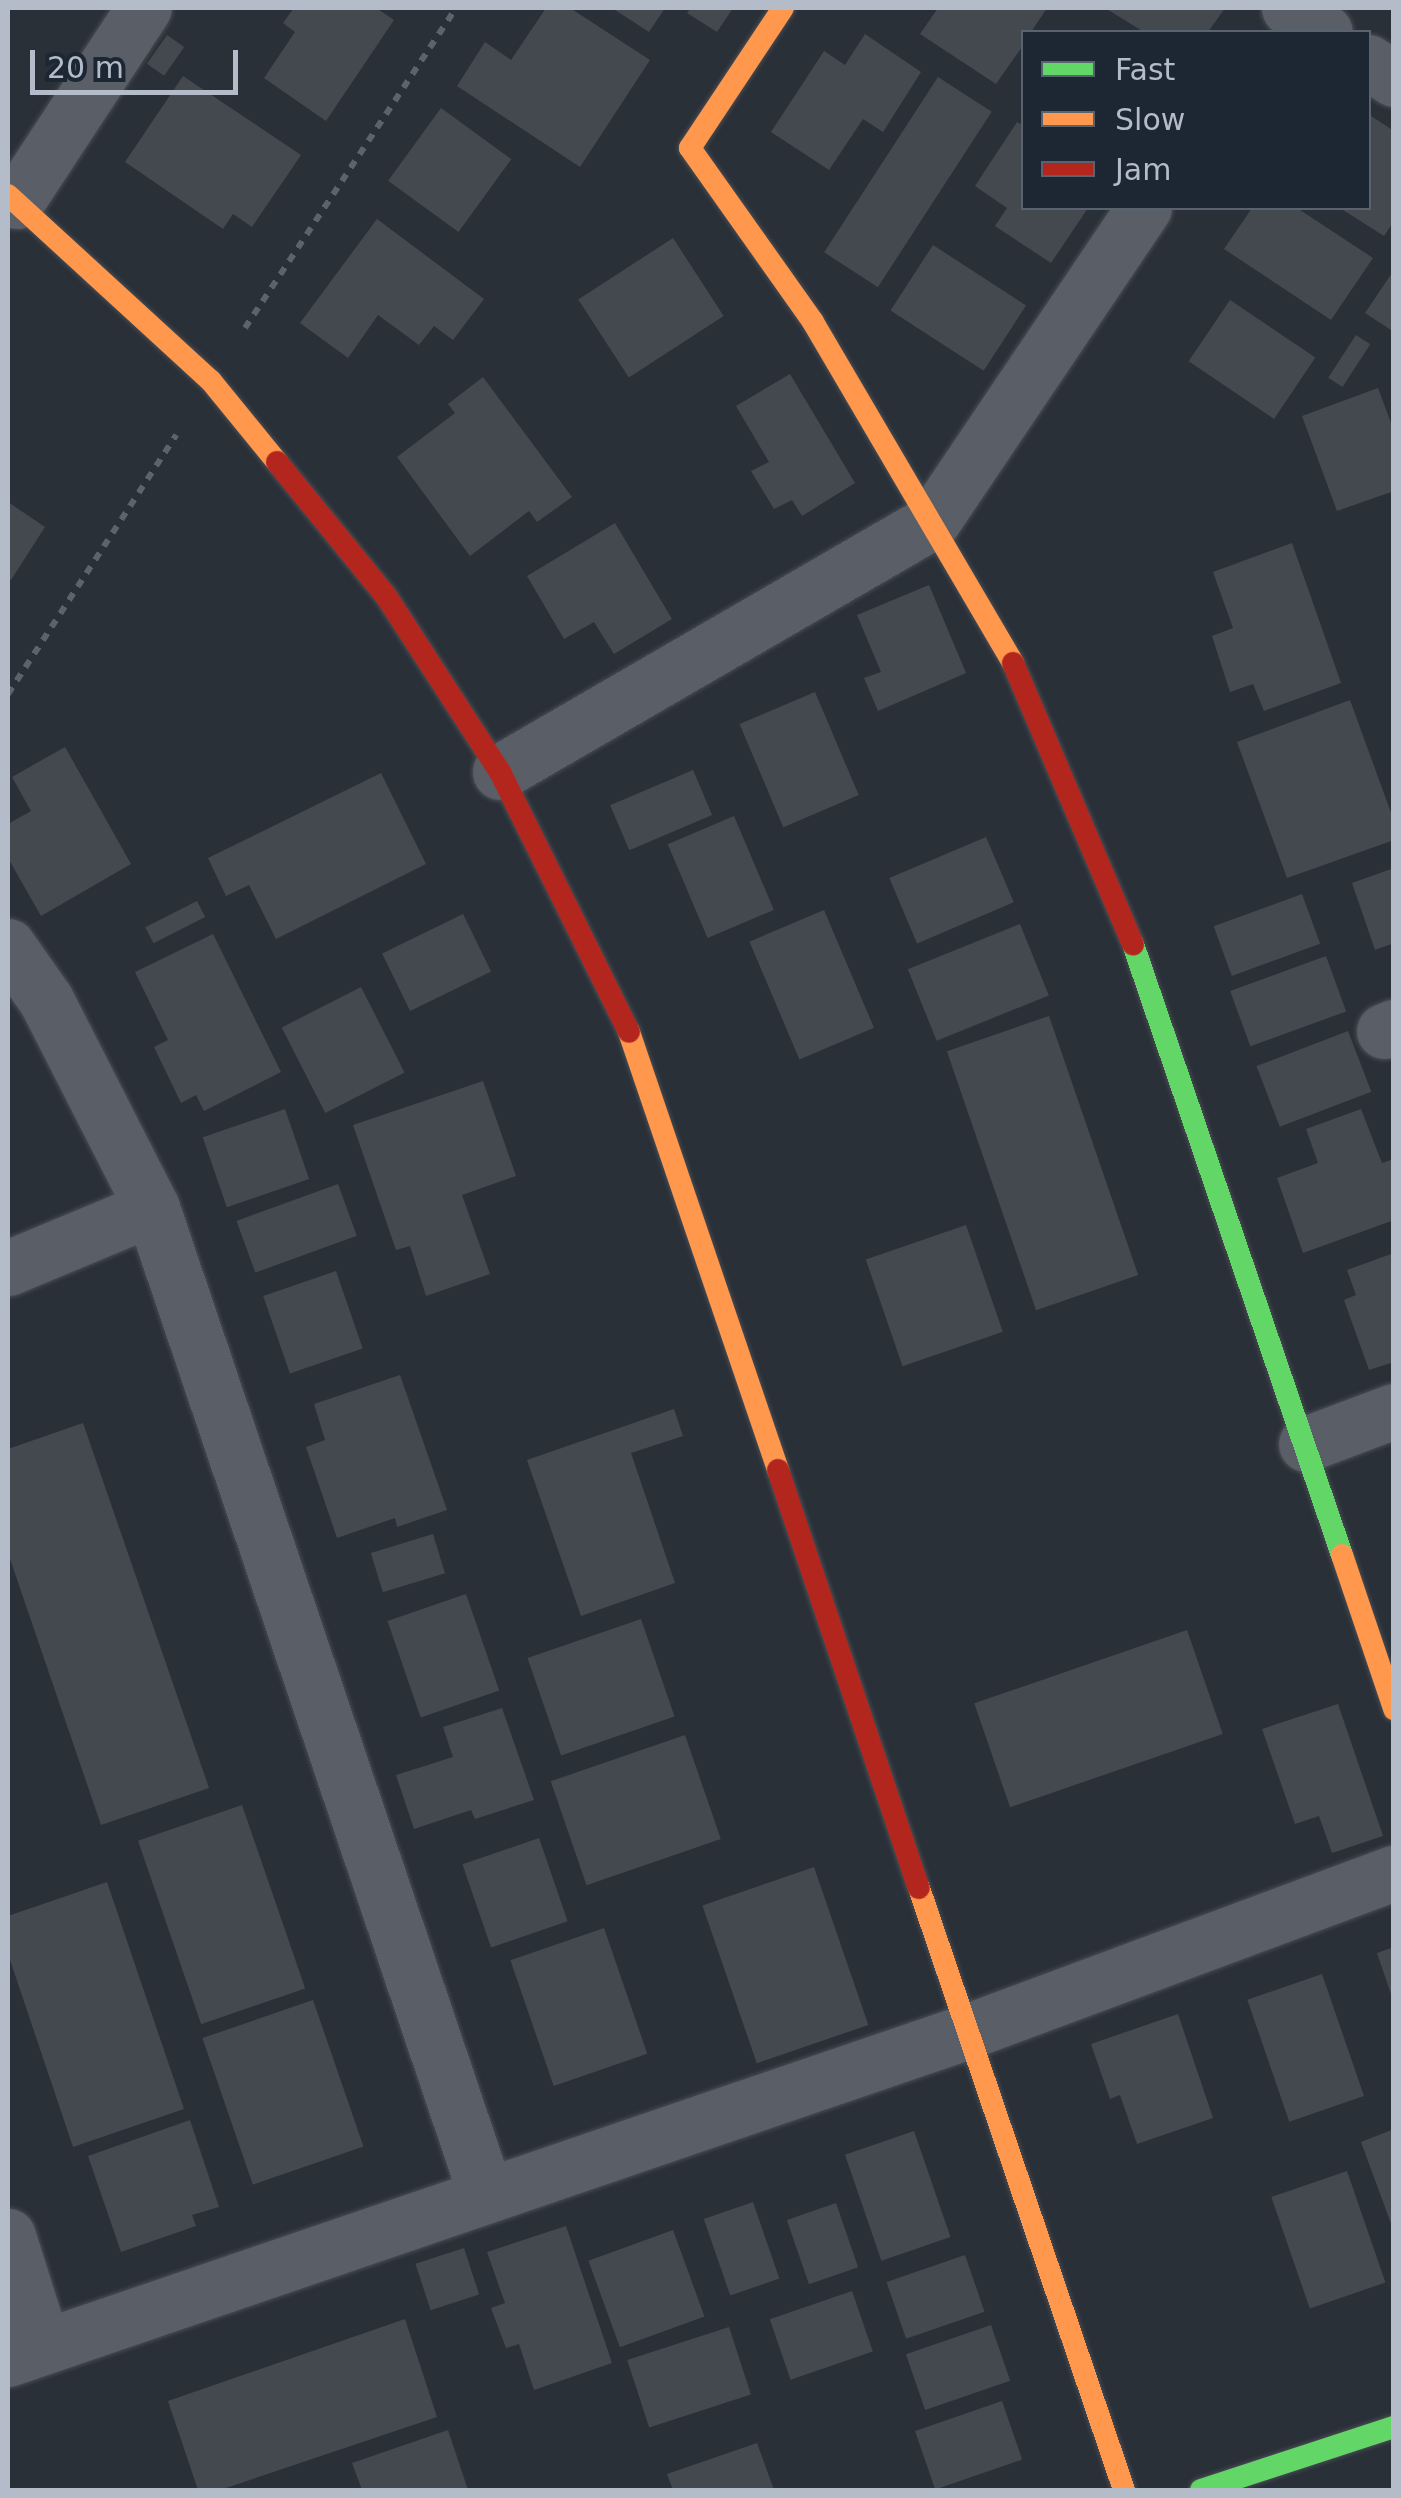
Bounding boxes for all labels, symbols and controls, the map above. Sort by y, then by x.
scale bar [35,30,242,92]
legend [1021,30,1371,210]
text: 20 m [47,50,124,85]
text: Fast [1115,52,1175,87]
text: Slow [1115,102,1185,137]
text: Jam [1115,152,1171,187]

